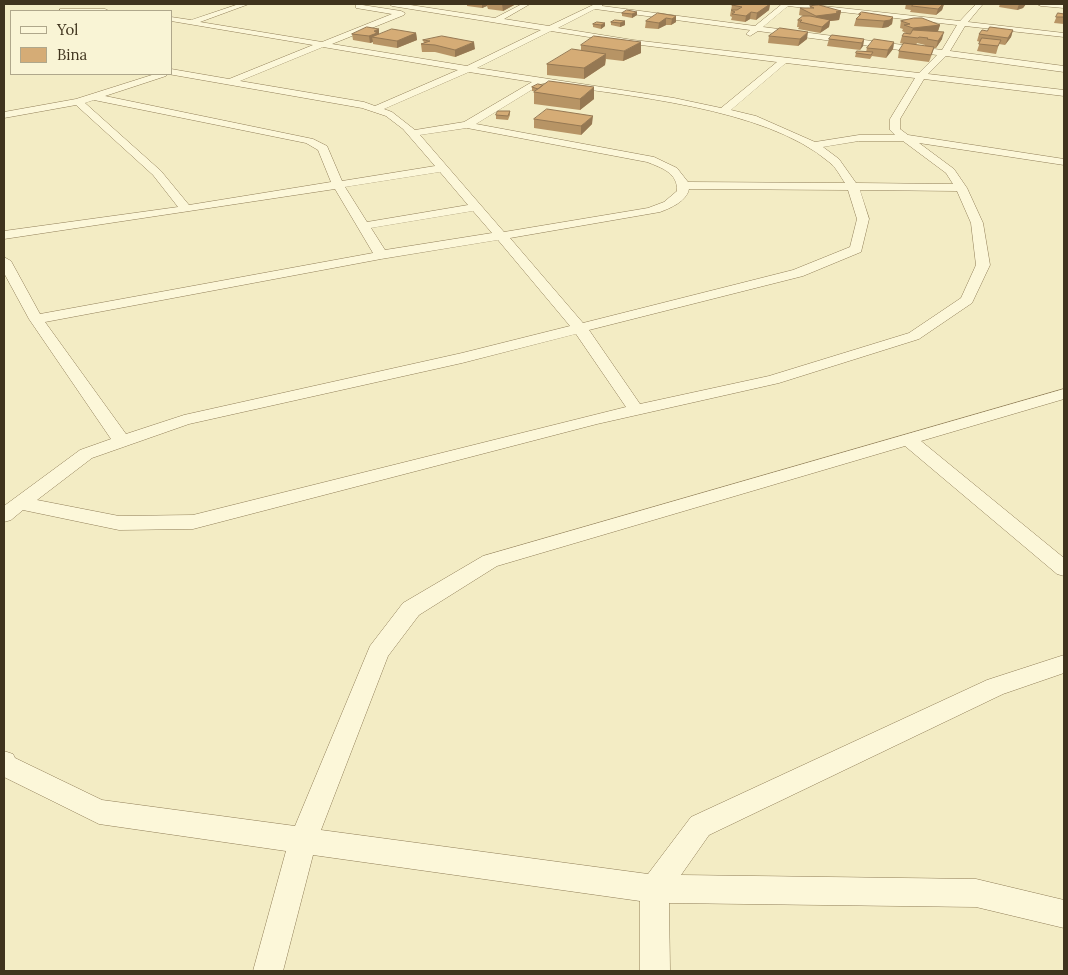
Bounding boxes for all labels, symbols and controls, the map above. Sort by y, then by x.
legend [10,10,172,75]
text: Yol [57,20,78,39]
text: Bina [57,45,87,64]

